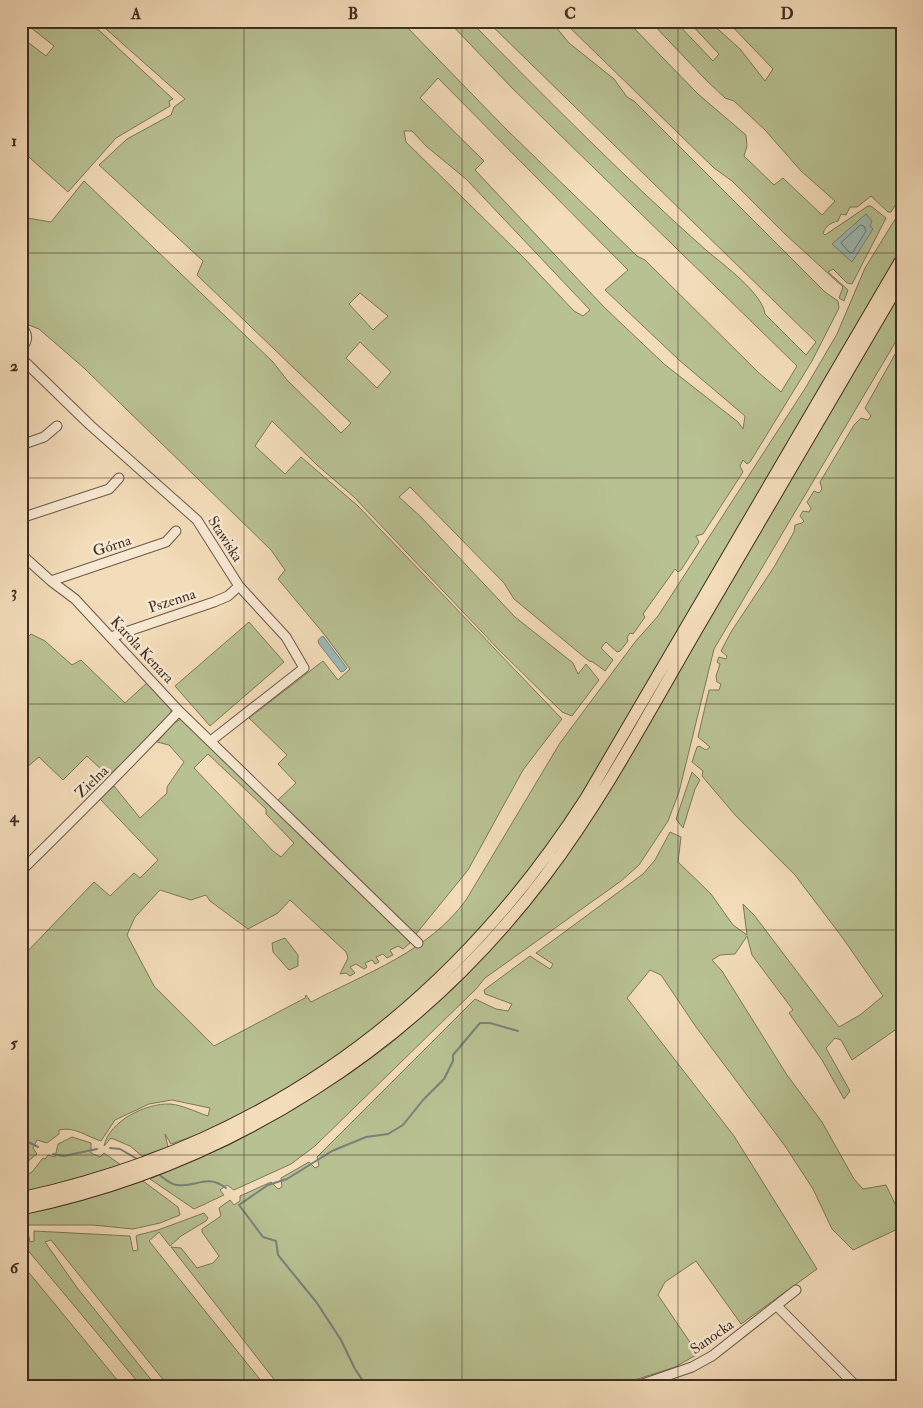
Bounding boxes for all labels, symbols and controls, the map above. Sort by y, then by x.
text: A [130,4,142,24]
text: B [348,4,358,24]
text: C [564,4,576,24]
text: D [780,4,794,24]
text: 1 [11,131,17,151]
text: 2 [10,356,18,376]
street label: Stawiska [203,513,247,566]
street label: Górna [90,531,134,561]
text: 3 [11,582,17,602]
street label: Pszenna [146,584,199,618]
street label: Karola Kenara [106,613,178,688]
street label: Zielna [71,761,113,802]
text: 4 [9,807,20,827]
text: 5 [10,1033,18,1053]
text: 6 [10,1258,20,1278]
street label: Sanocka [687,1315,738,1359]

